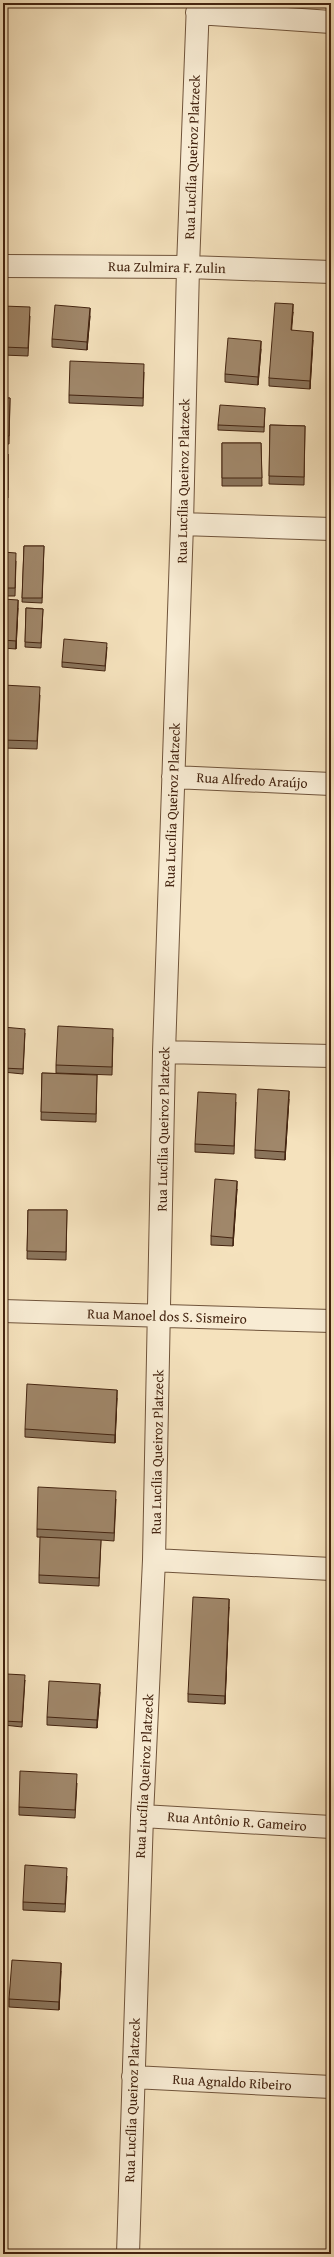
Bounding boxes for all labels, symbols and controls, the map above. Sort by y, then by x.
street label: Rua Lucília Queiroz Platzeck [179,73,205,240]
street label: Rua Zulmira F. Zulin [108,256,226,278]
street label: Rua Lucília Queiroz Platzeck [172,398,194,564]
street label: Rua Lucília Queiroz Platzeck [159,721,185,888]
street label: Rua Alfredo Araújo [196,767,308,793]
street label: Rua Lucília Queiroz Platzeck [152,1046,174,1212]
street label: Rua Manoel dos S. Sismeiro [87,1303,247,1329]
street label: Rua Lucília Queiroz Platzeck [146,1369,168,1535]
street label: Rua Lucília Queiroz Platzeck [130,1692,158,1859]
street label: Rua Antônio R. Gameiro [167,1806,307,1836]
street label: Rua Lucília Queiroz Platzeck [119,2016,145,2183]
street label: Rua Agnaldo Ribeiro [172,2069,292,2095]

